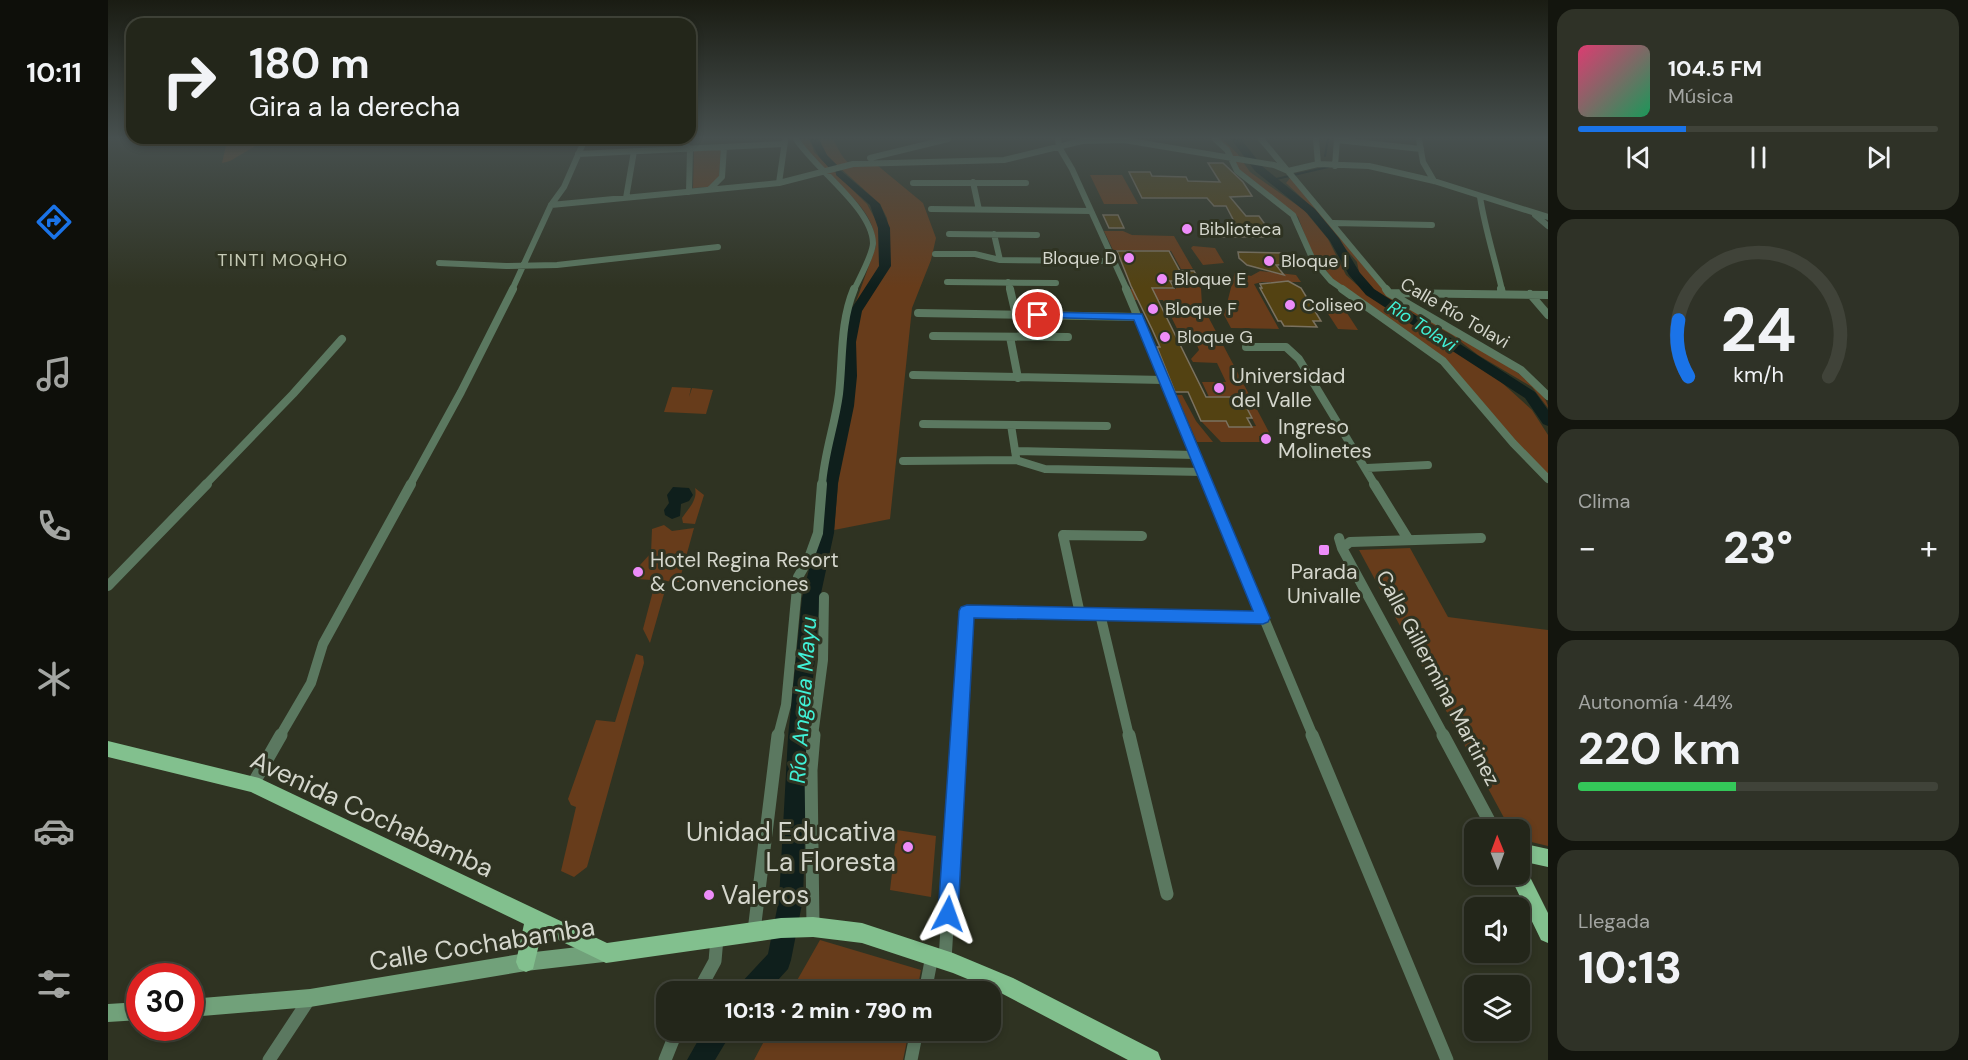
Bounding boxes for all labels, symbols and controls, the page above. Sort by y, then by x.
text: 180 m [249,36,370,91]
icon: right [150,42,228,120]
text: 104.5 FM [1668,54,1762,83]
text: 10:11 [26,55,82,90]
text: Música [1668,83,1733,109]
text: Gira a la derecha [249,89,460,124]
icon: previous [1622,141,1655,174]
icon: pause [1742,141,1775,174]
icon: next [1862,141,1895,174]
icon: directions [33,201,75,243]
place label: Biblioteca [1199,217,1281,241]
marker: Biblioteca [1180,222,1194,236]
place label: Bloque D [1042,246,1117,270]
district label: TINTI MOQHO [217,248,349,272]
place label: Bloque I [1281,249,1347,273]
marker: Bloque D [1122,251,1136,265]
marker: Bloque I [1262,254,1276,268]
place label: Bloque E [1174,267,1246,291]
marker: Bloque E [1155,272,1169,286]
street label: Calle Río Tolavi [1397,273,1513,353]
pin [1012,289,1063,340]
text: 24 [1720,289,1796,370]
place label: Coliseo [1302,293,1364,317]
water label: Río Tolavi [1384,296,1460,356]
place label: Bloque F [1165,297,1237,321]
icon: arrive [1021,298,1054,331]
marker: Coliseo [1283,298,1297,312]
marker: Bloque F [1146,302,1160,316]
place label: Bloque G [1177,325,1253,349]
marker: Bloque G [1158,330,1172,344]
icon: music [33,353,75,395]
text: km/h [1733,361,1783,389]
place label: Universidad del Valle [1231,362,1345,414]
marker: Universidad del Valle [1212,381,1226,395]
place label: Ingreso Molinetes [1278,413,1372,465]
marker: Ingreso Molinetes [1259,432,1273,446]
text: Clima [1578,488,1630,514]
icon: phone [33,505,75,547]
text: 23° [1723,518,1793,577]
text: − [1578,526,1596,569]
text: + [1920,526,1938,569]
marker: Parada Univalle [1317,543,1331,557]
place label: Hotel Regina Resort & Convenciones [650,546,839,598]
place label: Parada Univalle [1287,558,1361,610]
marker: Hotel Regina Resort & Convenciones [631,565,645,579]
street label: Calle Gillermina Martinez [1369,566,1507,790]
water label: Río Angela Mayu [783,615,823,784]
icon: climate [33,658,75,700]
text: Autonomía · 44% [1578,689,1733,715]
text: 220 km [1578,719,1741,778]
street label: Avenida Cochabamba [245,743,499,885]
icon: car [33,810,75,852]
place label: Unidad Educativa La Floresta [686,815,896,879]
north arrow [1464,819,1530,885]
map controls [1464,819,1530,1041]
marker: Unidad Educativa La Floresta [901,840,915,854]
place label: Valeros [721,878,809,912]
position arrow [916,882,980,946]
marker: Valeros [702,888,716,902]
button: sound [1464,897,1530,963]
text: Llegada [1578,908,1650,934]
street label: Calle Cochabamba [367,909,597,979]
text: 10:13 [1578,938,1682,997]
icon: filters [33,963,75,1005]
speed limit sign: 30 [126,963,204,1041]
button: layers [1464,975,1530,1041]
text: 10:13 · 2 min · 790 m [725,996,932,1025]

